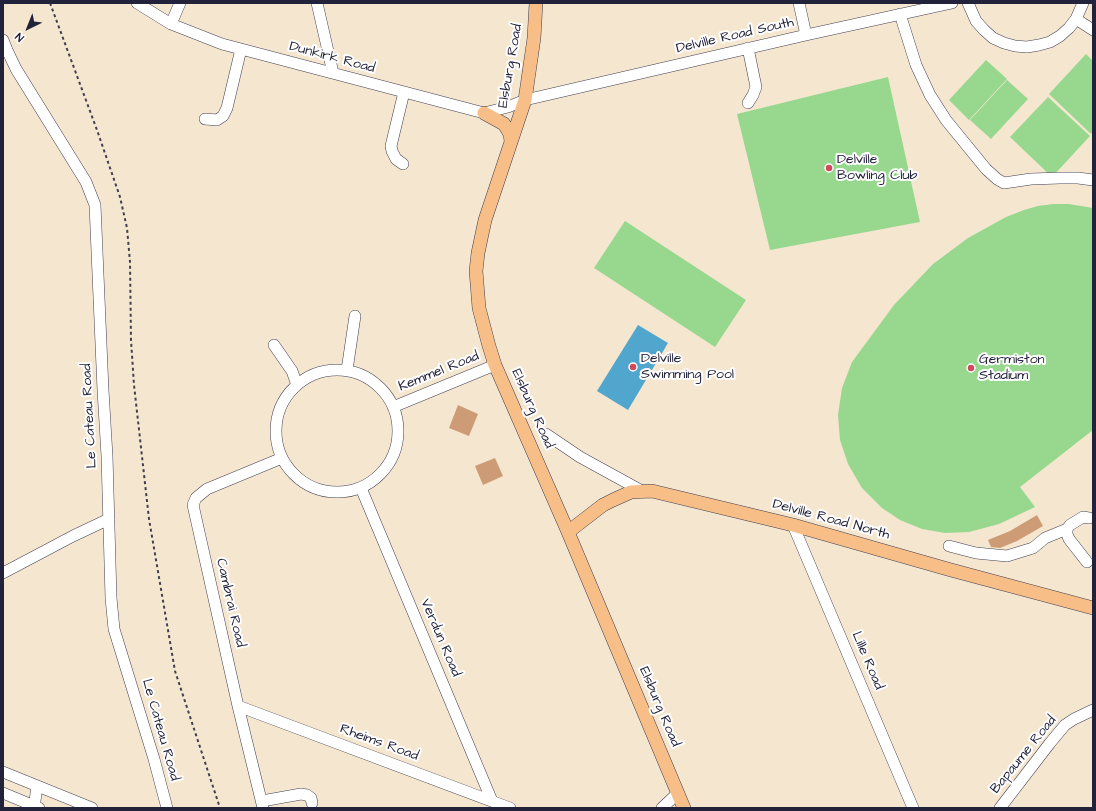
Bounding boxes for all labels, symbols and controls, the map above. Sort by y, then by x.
north arrow [8,8,48,48]
street label: Delville Road South [675,14,795,58]
street label: Elsburg Road [495,23,527,109]
text: N [12,29,27,45]
street label: Dunkirk Road [287,38,377,78]
place label: Delville Bowling Club [837,152,917,184]
marker: Delville Bowling Club [824,163,834,173]
street label: Kemmel Road [396,348,482,396]
place label: Delville Swimming Pool [641,351,734,384]
place label: Germiston Stadium [979,352,1045,384]
marker: Delville Swimming Pool [628,362,638,372]
street label: Le Cateau Road [79,363,101,469]
marker: Germiston Stadium [966,363,976,373]
street label: Elsburg Road [507,367,557,451]
street label: Delville Road North [771,496,891,544]
street label: Cambrai Road [212,557,248,649]
street label: Verdun Road [416,596,464,680]
street label: Lille Road [847,629,887,693]
street label: Elsburg Road [635,665,683,749]
street label: Le Cateau Road [137,677,183,783]
street label: Bapaume Road [987,713,1061,797]
street label: Rheims Road [337,721,421,765]

